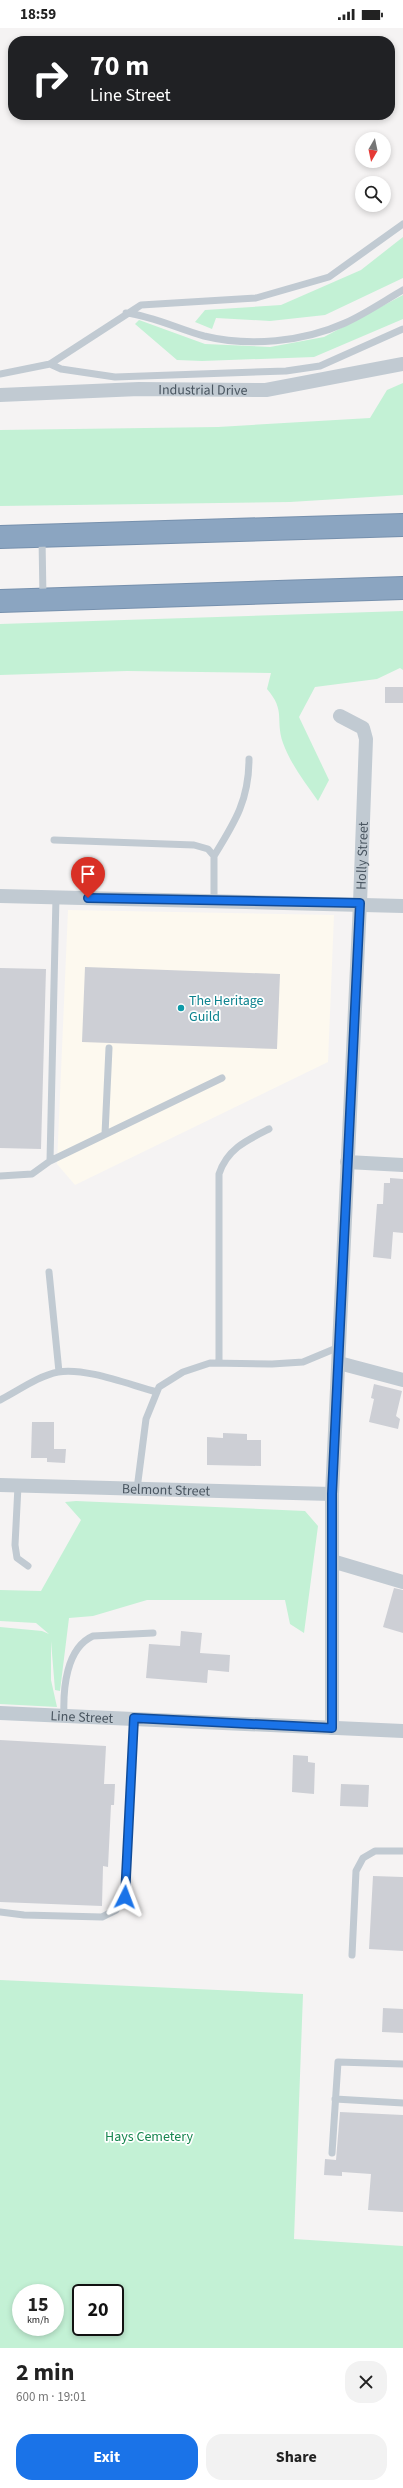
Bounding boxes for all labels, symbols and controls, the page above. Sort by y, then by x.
text: 18:59 [20,4,56,25]
text: 70 m [90,46,149,86]
icon: right [24,52,76,104]
text: Line Street [90,83,171,108]
north arrow [355,132,391,168]
map controls [355,132,391,212]
button: search [355,176,391,212]
street label: Industrial Drive [158,380,248,401]
street label: Holly Street [351,821,374,890]
pin [71,857,105,898]
icon: arrive [77,863,99,885]
place label: The Heritage Guild [189,991,264,1027]
marker: The Heritage Guild [176,1003,186,1013]
street label: Belmont Street [122,1479,211,1502]
street label: Line Street [50,1706,114,1729]
position arrow [104,1876,146,1918]
park label: Hays Cemetery [105,2127,193,2147]
speed limit sign: 20 [72,2284,124,2336]
text: 15 [27,2291,49,2319]
text: km/h [27,2313,49,2327]
text: 2 min [16,2355,74,2390]
button: close [345,2361,387,2403]
text: 600 m · 19:01 [16,2388,86,2406]
button: Exit [16,2434,198,2480]
button: Share [206,2434,387,2480]

